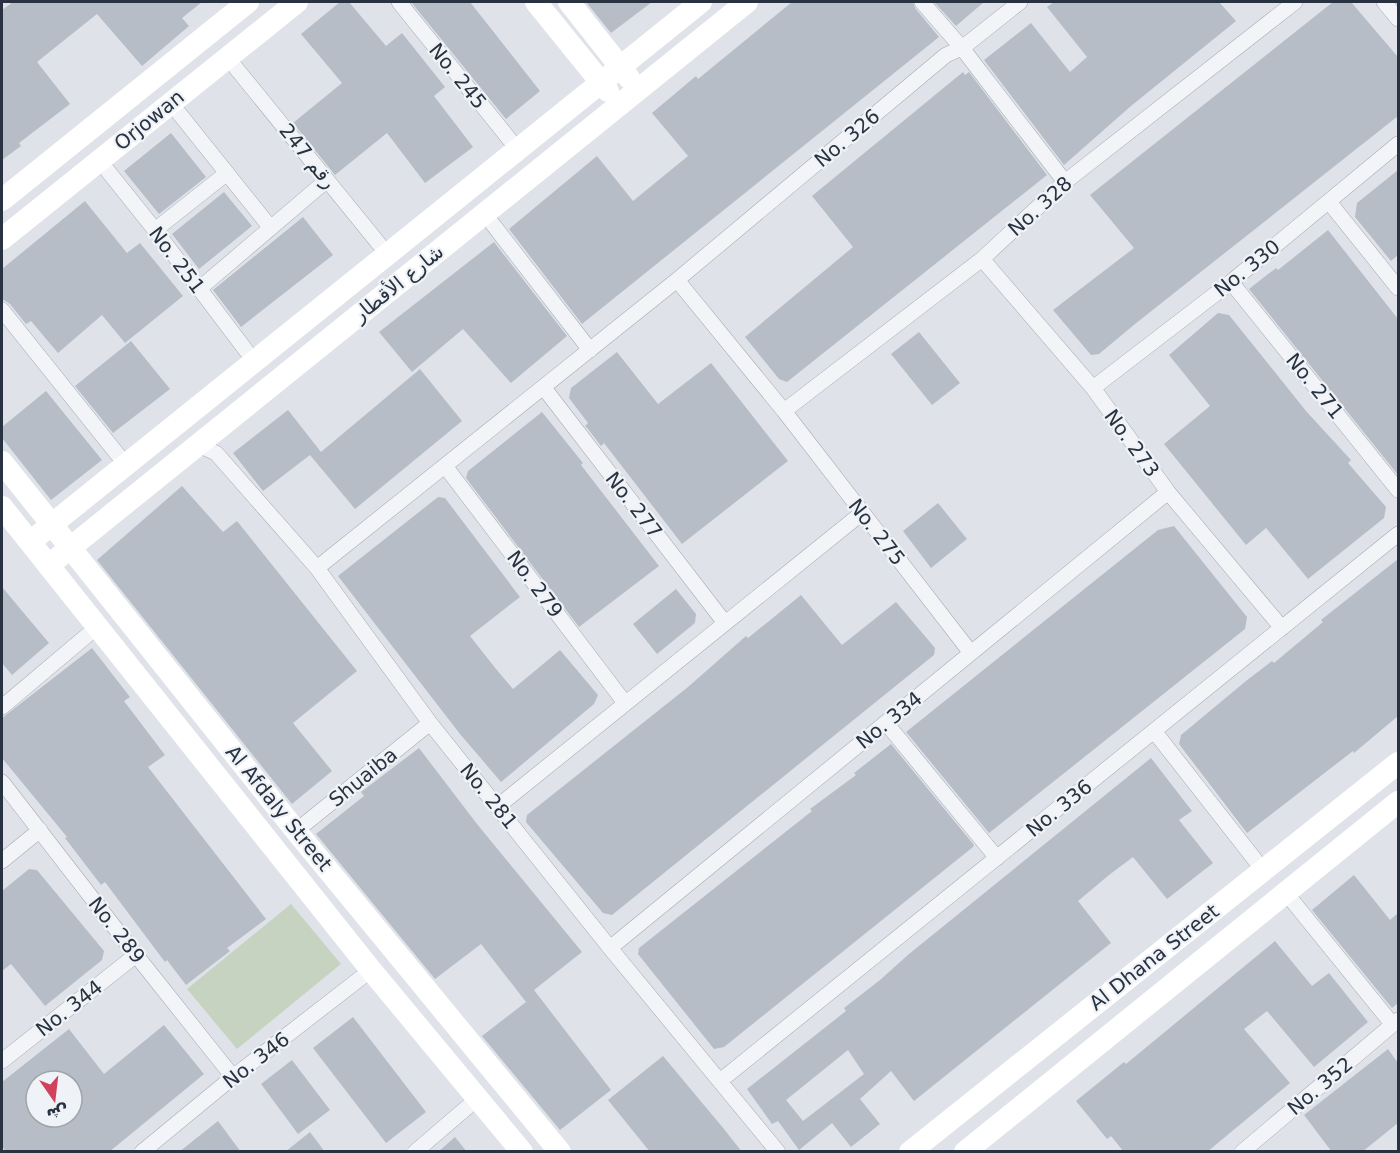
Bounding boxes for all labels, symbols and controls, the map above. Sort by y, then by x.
street label: No. 245 [424,38,492,114]
street label: Orjowan [109,85,189,155]
street label: No. 326 [810,104,884,172]
street label: رقم 247 [274,118,342,194]
street label: No. 328 [1003,171,1077,241]
street label: No. 251 [144,222,210,298]
street label: No. 330 [1209,234,1285,302]
street label: شارع الأقطار [347,239,448,327]
street label: No. 271 [1281,348,1349,424]
street label: No. 273 [1099,405,1165,481]
street label: No. 277 [601,467,667,543]
street label: No. 275 [844,494,910,570]
street label: No. 279 [502,546,568,622]
street label: No. 334 [851,686,927,754]
street label: Al Afdaly Street [221,740,337,876]
street label: Shuaiba [324,742,402,812]
street label: No. 281 [455,758,523,834]
street label: No. 336 [1021,774,1097,842]
street label: No. 289 [84,892,150,968]
street label: Al Dhana Street [1084,899,1224,1015]
street label: No. 344 [31,975,107,1041]
street label: No. 346 [218,1027,294,1093]
street label: No. 352 [1283,1052,1357,1120]
north arrow [24,1069,84,1129]
text: ش [44,1101,71,1125]

